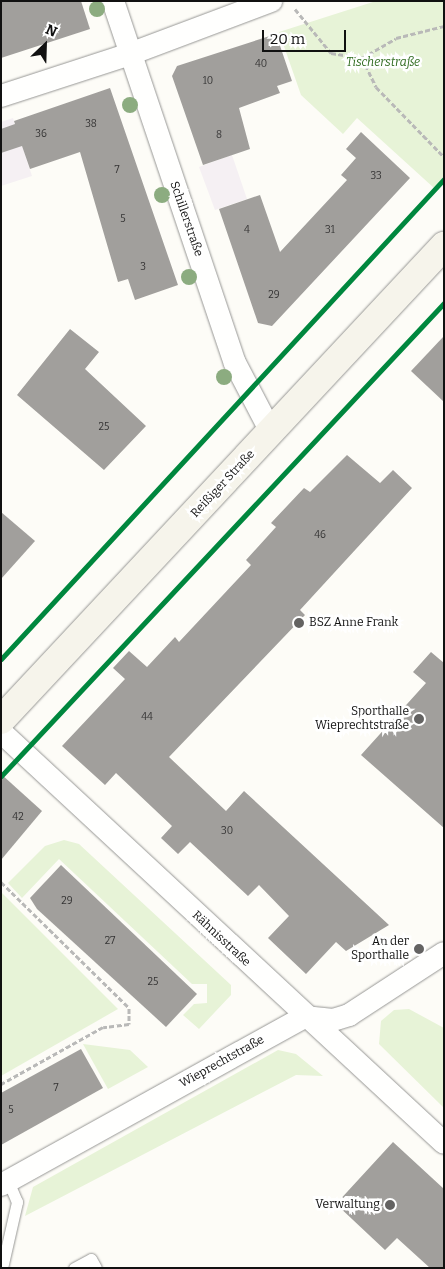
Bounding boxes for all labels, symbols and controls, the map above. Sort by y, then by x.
north arrow [20,20,70,70]
scale bar [265,20,349,52]
text: N [43,21,60,41]
text: 20 m [270,30,305,48]
park label: Tischerstraße [346,56,420,70]
house number: 40 [255,59,267,71]
house number: 10 [203,76,213,88]
house number: 38 [85,119,97,131]
house number: 36 [35,129,47,141]
house number: 8 [216,130,222,142]
house number: 7 [114,165,120,177]
house number: 33 [370,171,382,183]
street label: Schillerstraße [166,180,206,258]
house number: 5 [120,214,126,226]
house number: 4 [244,225,250,237]
house number: 31 [325,225,335,237]
house number: 3 [140,262,146,274]
house number: 29 [268,290,280,302]
house number: 25 [99,422,109,434]
street label: Reißiger Straße [188,447,258,521]
house number: 46 [314,530,326,542]
place label: BSZ Anne Frank [309,616,398,630]
marker: BSZ Anne Frank [293,617,305,629]
place label: Sporthalle Wieprechtstraße [315,705,409,733]
house number: 44 [141,712,153,724]
marker: Sporthalle Wieprechtstraße [413,713,425,725]
house number: 42 [12,812,24,824]
house number: 30 [221,826,233,838]
house number: 29 [61,896,73,908]
street label: Rähnisstraße [189,908,253,970]
place label: An der Sporthalle [351,935,409,963]
house number: 27 [105,936,115,948]
marker: An der Sporthalle [413,943,425,955]
house number: 25 [148,977,158,989]
street label: Wieprechtstraße [177,1033,267,1091]
house number: 7 [53,1083,59,1095]
house number: 5 [8,1105,14,1117]
place label: Verwaltung [315,1198,380,1212]
marker: Verwaltung [384,1199,396,1211]

